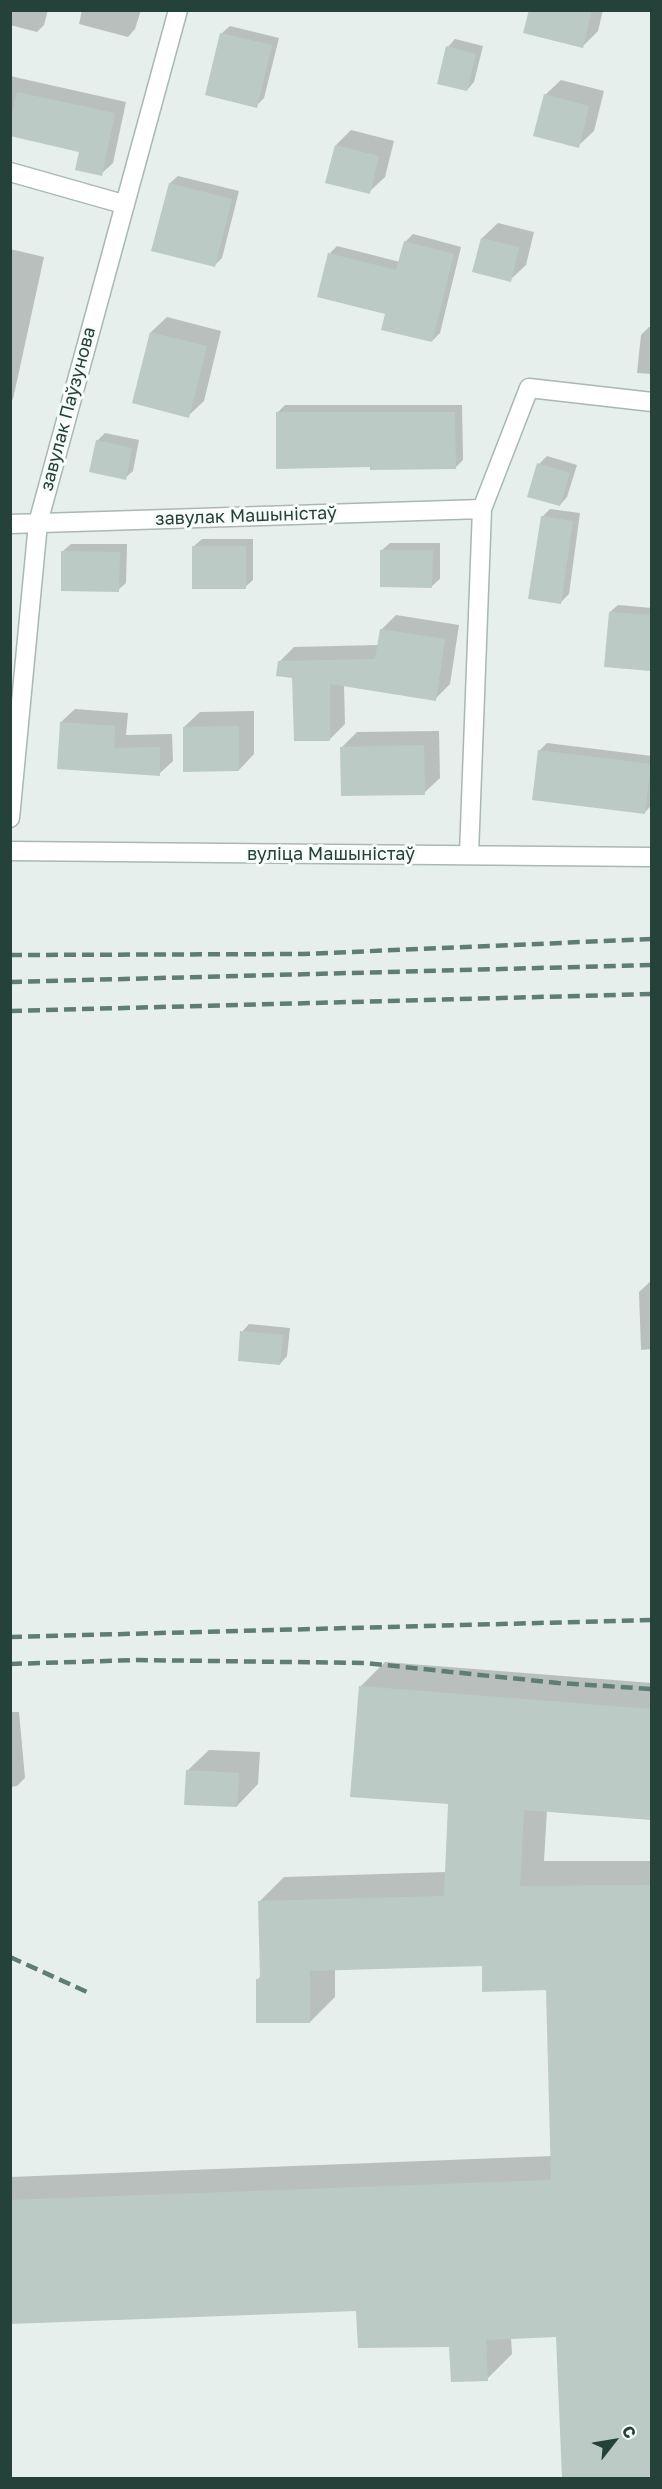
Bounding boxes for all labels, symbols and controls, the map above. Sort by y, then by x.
street label: завулак Паўзунова [36,325,100,493]
street label: завулак Машыністаў [155,502,337,530]
street label: вуліца Машыністаў [247,843,415,865]
north arrow [584,2411,644,2471]
text: С [618,2422,641,2442]

